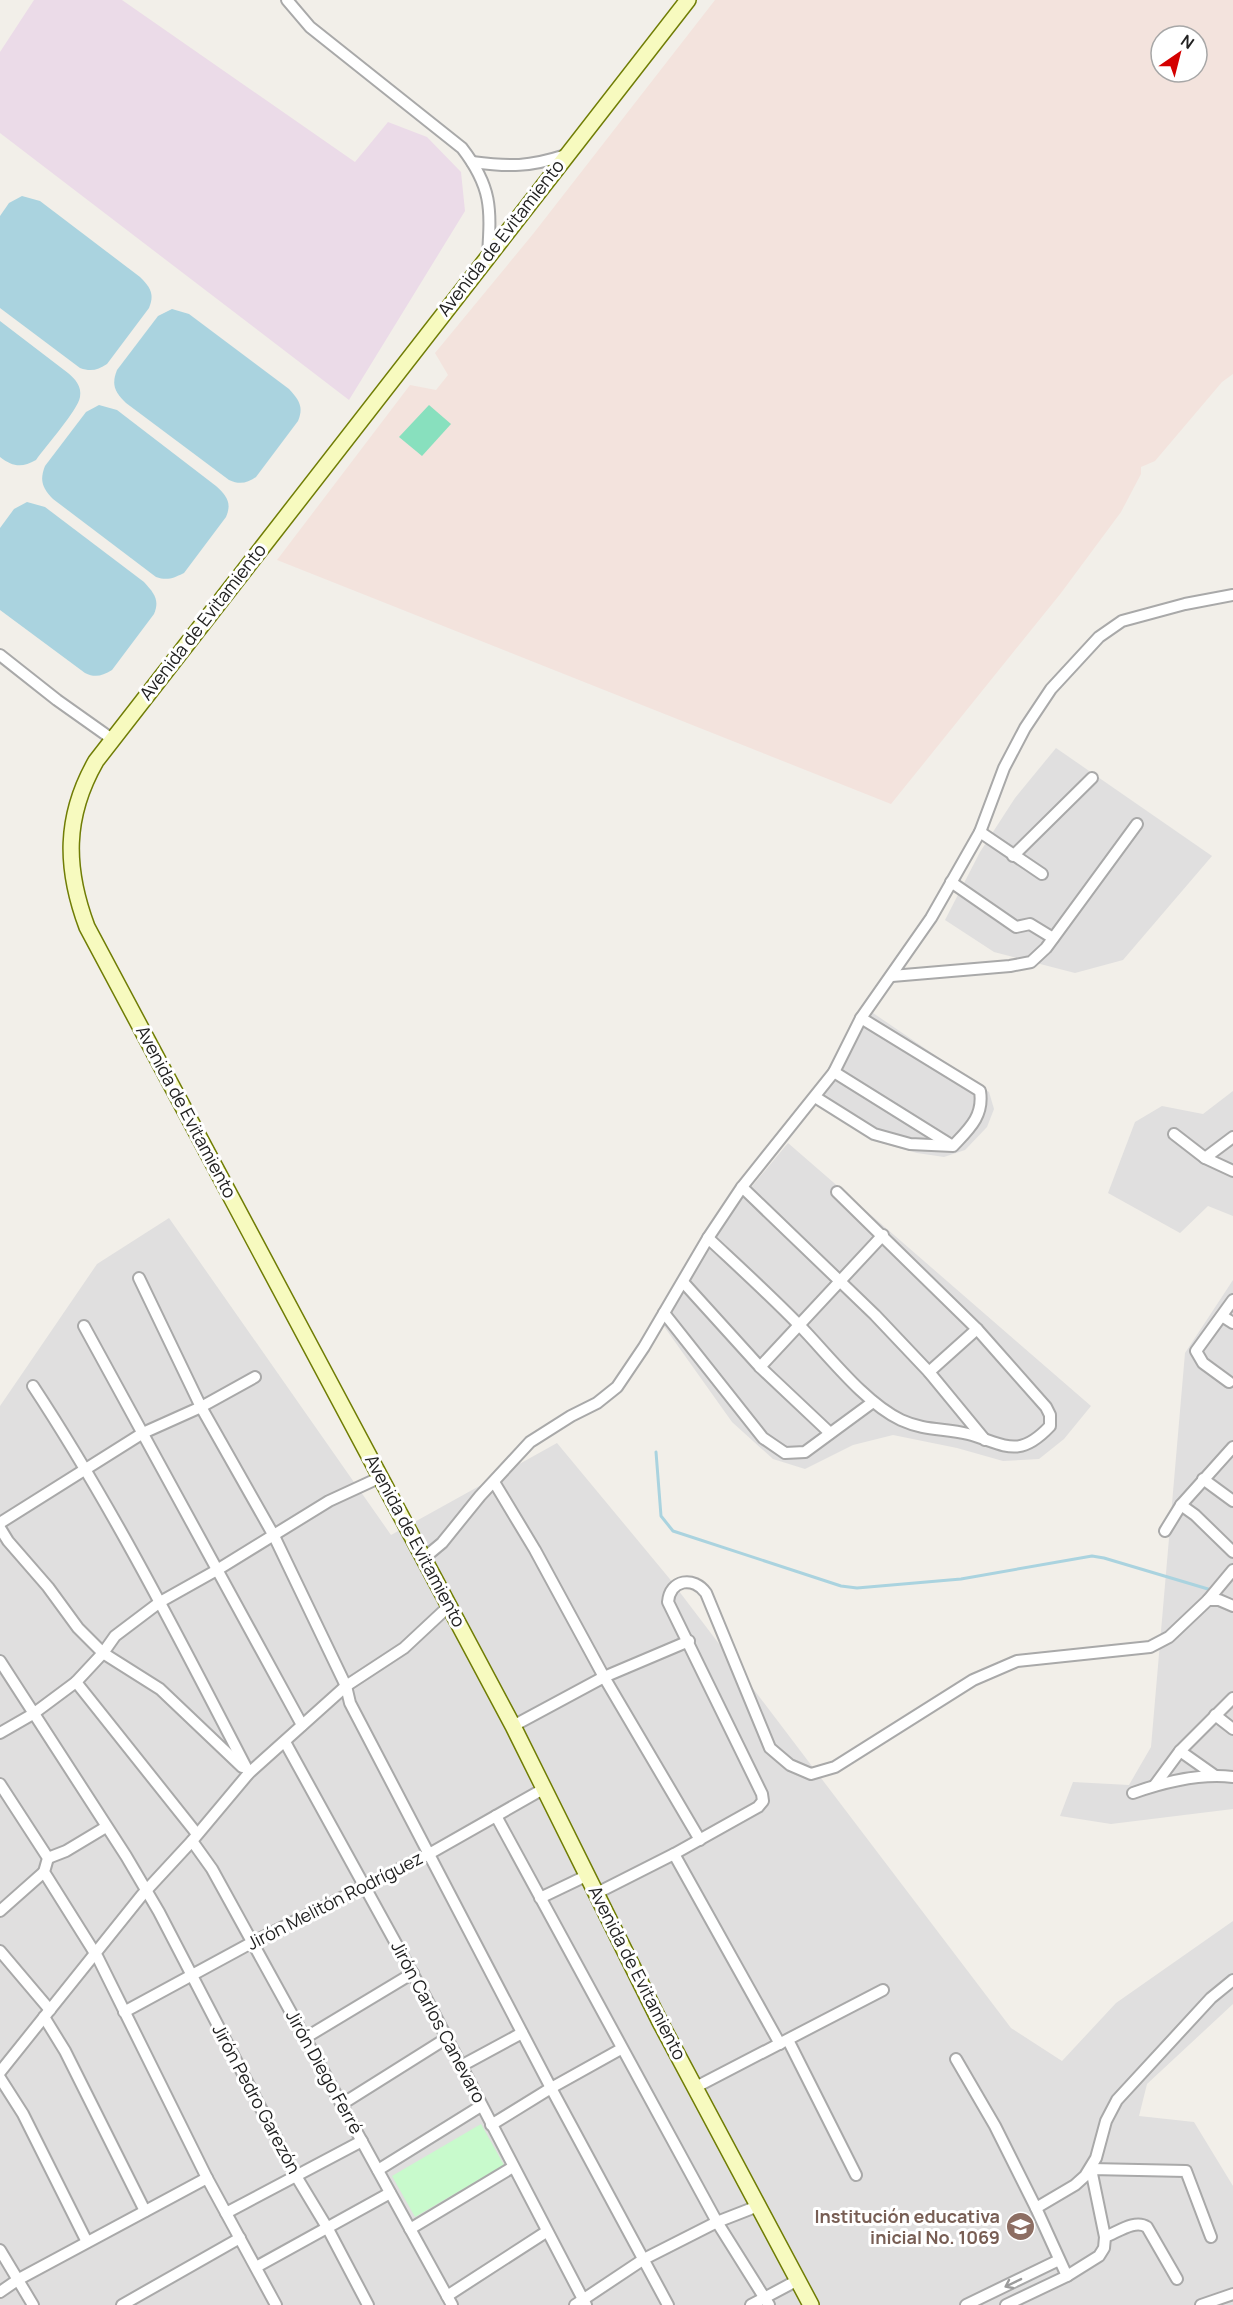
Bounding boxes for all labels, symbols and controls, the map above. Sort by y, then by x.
north arrow [1149,24,1209,84]
text: N [1177,29,1199,54]
street label: Avenida de Evitamiento [432,154,569,321]
street label: Avenida de Evitamiento [134,538,271,705]
street label: Avenida de Evitamiento [131,1021,243,1202]
street label: Avenida de Evitamiento [360,1450,472,1631]
street label: Jirón Melitón Rodríguez [242,1845,427,1955]
street label: Avenida de Evitamiento [584,1881,692,2064]
street label: Jirón Carlos Canevaro [386,1936,492,2107]
street label: Jirón Diego Ferré [281,2005,369,2138]
street label: Jirón Pedro Garezón [207,2020,306,2177]
place label: Institución educativa inicial No. 1069 [815,2204,1000,2249]
school or university icon: Institución educativa inicial No. 1069 [1005,2211,1037,2243]
one-way arrow [1004,2277,1022,2289]

